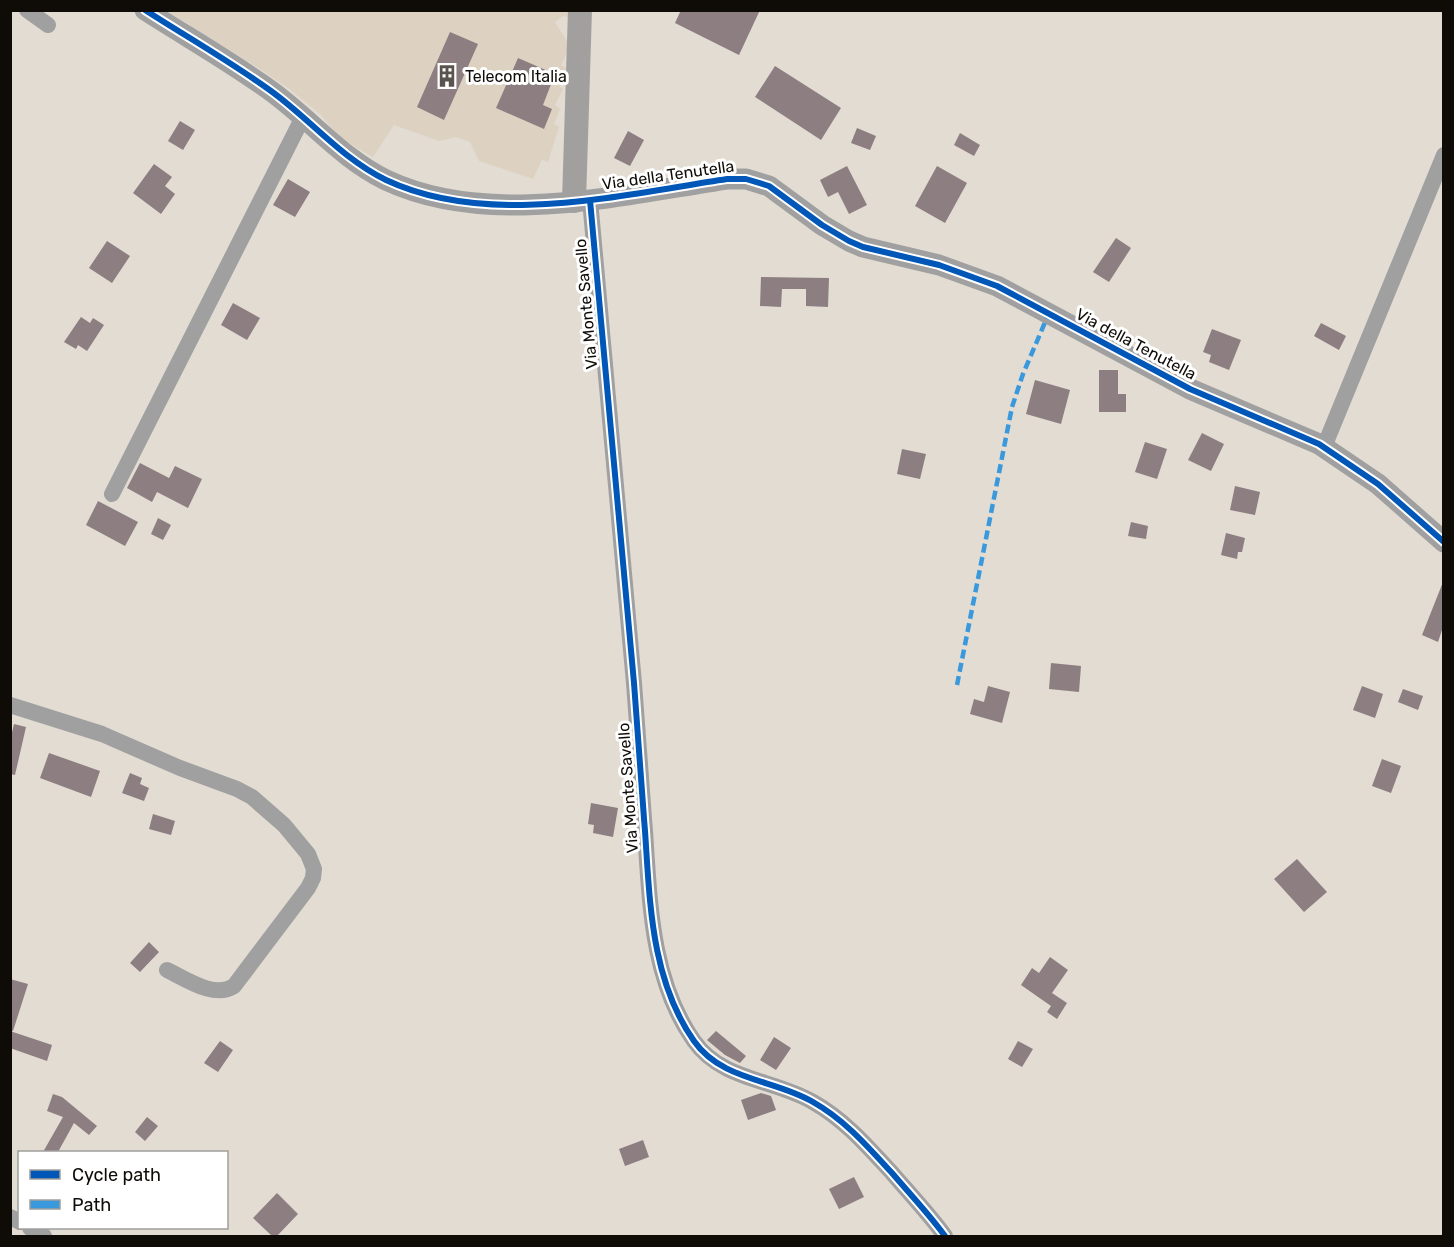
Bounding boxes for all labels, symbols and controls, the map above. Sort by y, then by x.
building icon: Telecom Italia [434,63,460,89]
place label: Telecom Italia [465,67,567,86]
street label: Via della Tenutella [601,156,735,194]
street label: Via Monte Savello [571,238,601,370]
street label: Via della Tenutella [1073,304,1199,384]
street label: Via Monte Savello [614,722,642,854]
legend [18,1151,228,1229]
text: Cycle path [72,1164,161,1186]
text: Path [72,1194,111,1216]

